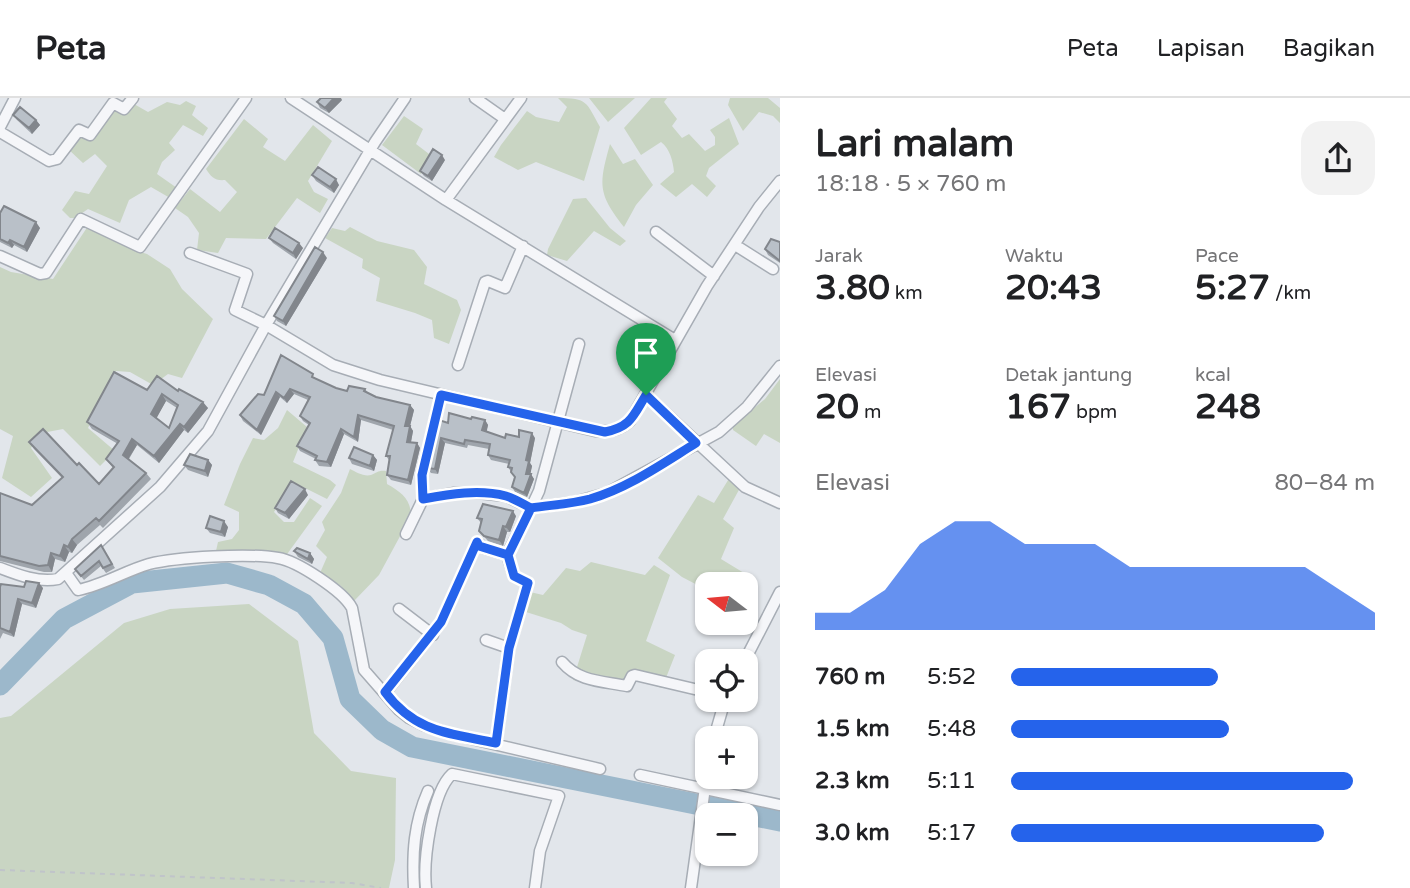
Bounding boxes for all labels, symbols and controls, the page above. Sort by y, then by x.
text: Peta [35,29,107,68]
text: Peta [1067,34,1119,63]
text: Lapisan [1157,34,1245,63]
text: Bagikan [1283,34,1375,63]
text: Lari malam [815,121,1014,167]
button: share [1301,121,1375,195]
text: 18:18 · 5 × 760 m [815,170,1006,198]
text: Jarak [815,245,863,267]
text: Waktu [1005,245,1063,267]
text: Pace [1195,245,1239,267]
text: 3.80 [815,267,890,309]
text: 20:43 [1005,267,1102,309]
text: 5:27 [1195,267,1270,309]
text: km [890,282,923,304]
text: /km [1270,282,1311,304]
pin [616,323,676,395]
icon: arrive [627,334,665,372]
text: Elevasi [815,364,877,386]
text: Detak jantung [1005,364,1132,386]
text: kcal [1195,364,1231,386]
text: 20 [815,386,859,428]
text: 167 [1005,386,1071,428]
text: 248 [1195,386,1261,428]
text: m [859,401,881,423]
text: bpm [1071,401,1117,423]
text: Elevasi [815,469,890,497]
text: 80–84 m [1274,469,1375,497]
north arrow [695,572,758,635]
map controls [695,572,758,866]
button: locate [695,649,758,712]
text: 760 m [815,663,885,691]
text: 5:52 [927,663,976,691]
text: 1.5 km [815,715,890,743]
text: 5:48 [927,715,976,743]
button: + [695,726,758,789]
text: 2.3 km [815,767,890,795]
text: 5:11 [927,767,976,795]
button: − [695,803,758,866]
text: 3.0 km [815,819,890,847]
text: 5:17 [927,819,976,847]

